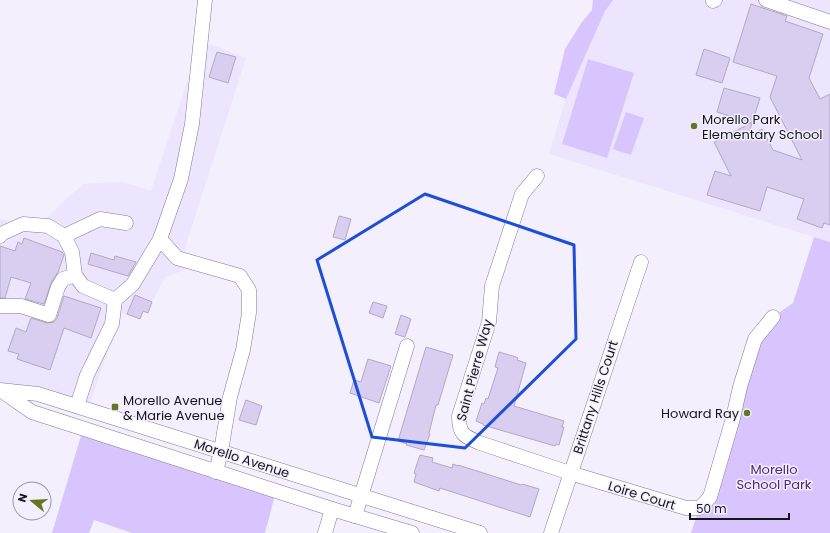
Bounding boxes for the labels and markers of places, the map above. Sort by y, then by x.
place label: Morello Park Elementary School [702,110,823,144]
marker: Morello Park Elementary School [689,121,699,131]
place label: Morello Avenue & Marie Avenue [123,391,224,425]
marker: Morello Avenue & Marie Avenue [110,402,120,412]
place label: Howard Ray [661,404,740,423]
marker: Howard Ray [742,408,752,418]

